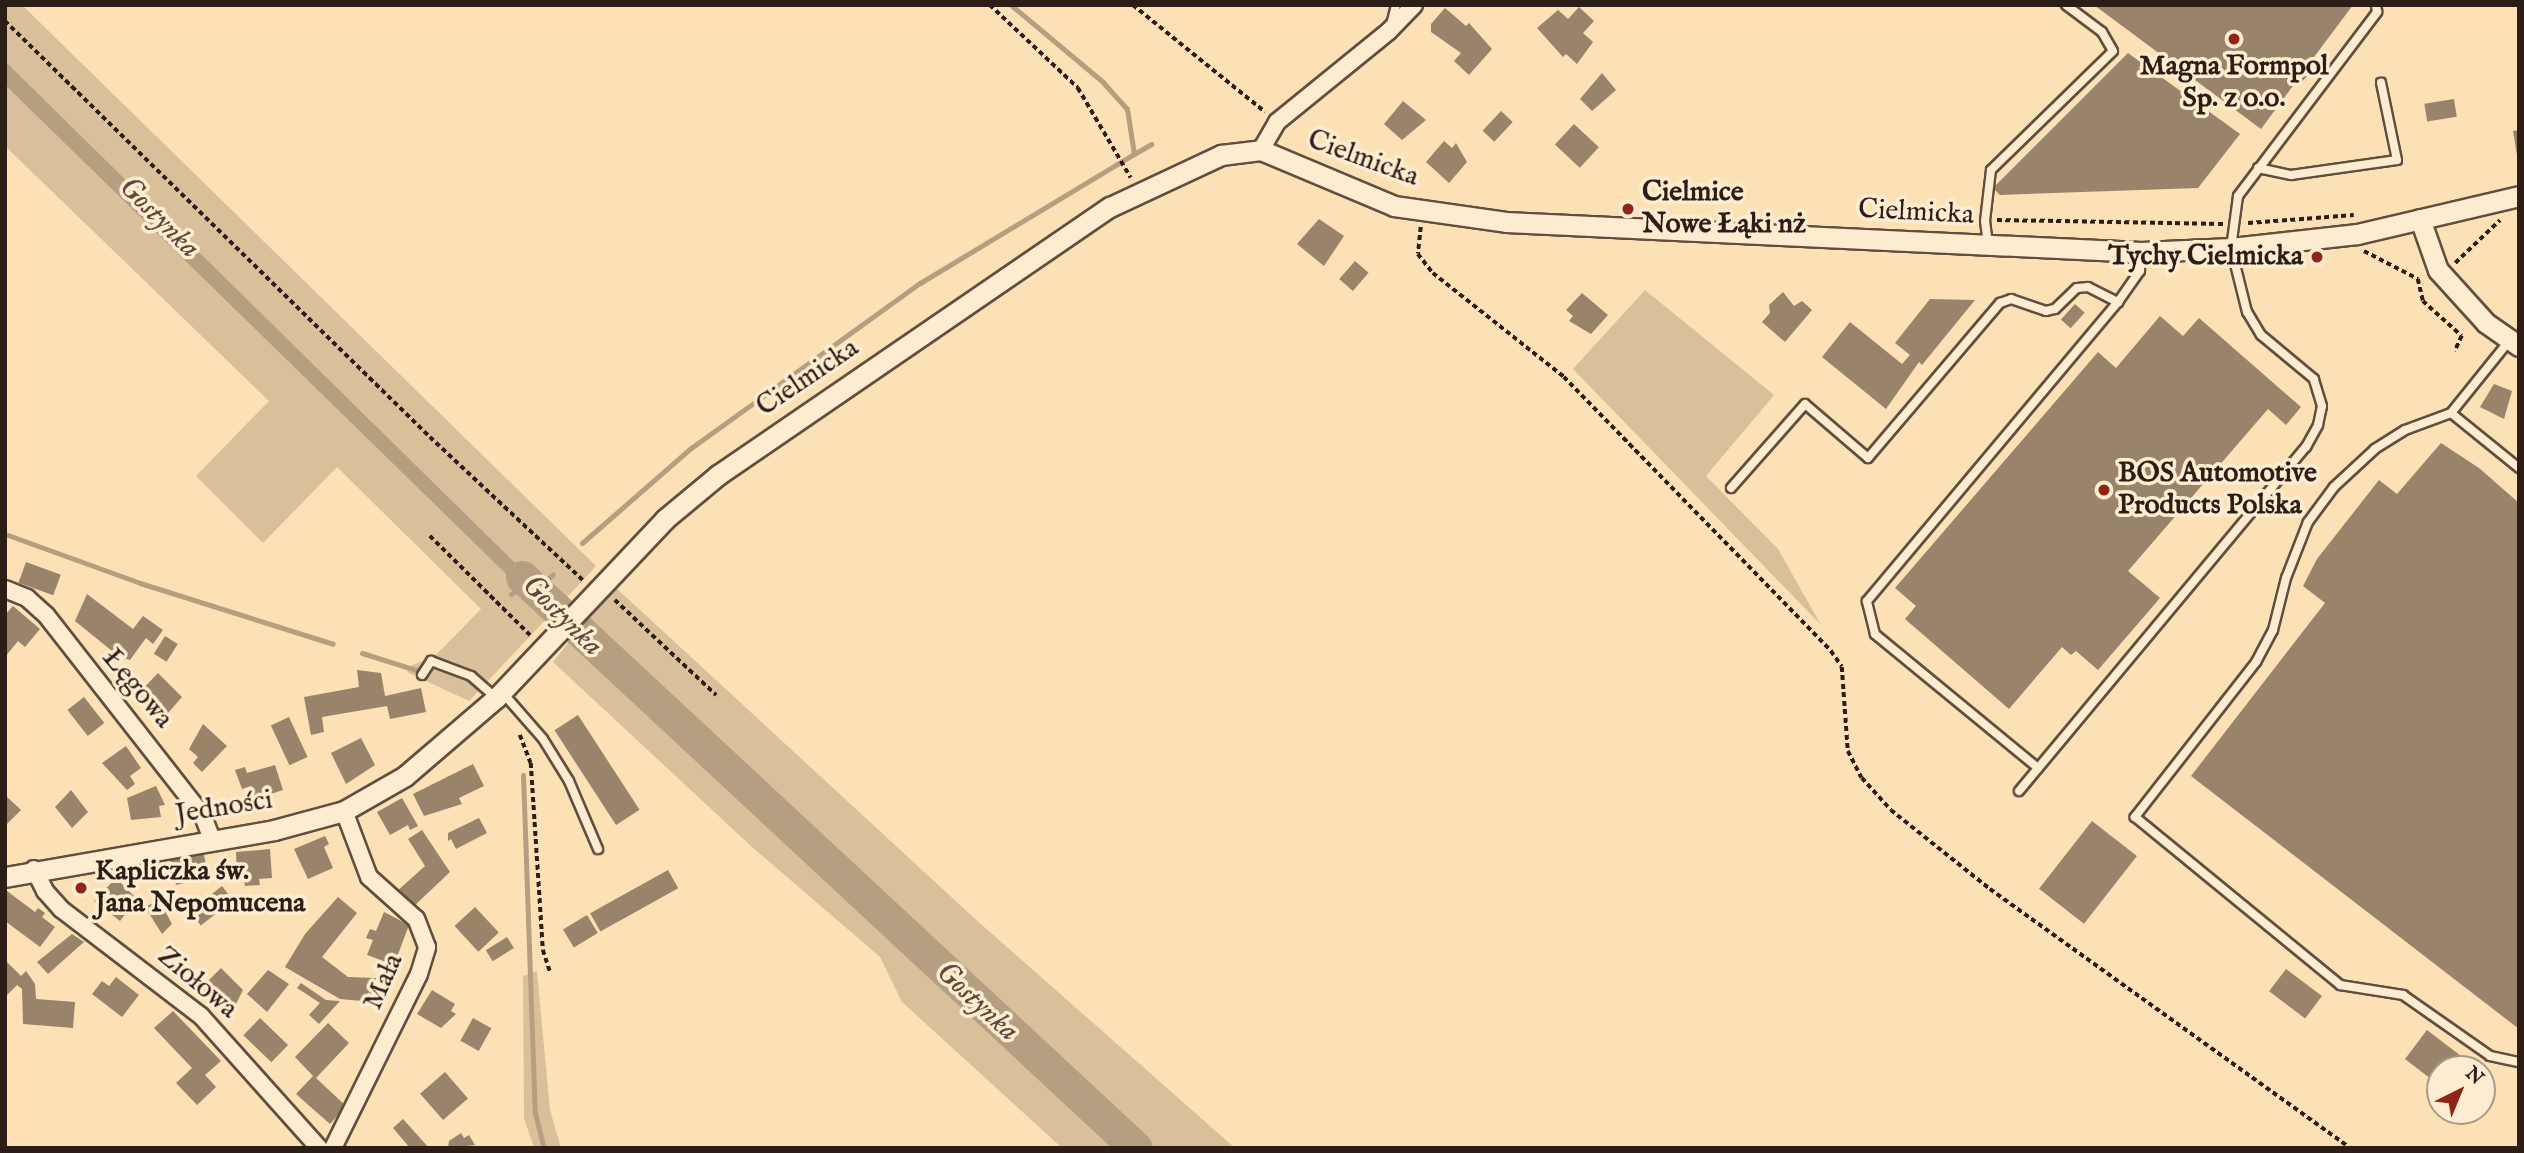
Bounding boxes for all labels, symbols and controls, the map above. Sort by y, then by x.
marker: Magna Formpol Sp. z o.o. [2226,31,2242,47]
place label: Magna Formpol Sp. z o.o. [2139,50,2329,116]
street label: Cielmicka [1303,123,1423,195]
water label: Gostynka [111,170,207,266]
place label: Cielmice Nowe Łąki nż [1642,176,1806,242]
street label: Cielmicka [1857,193,1975,233]
marker: Cielmice Nowe Łąki nż [1620,201,1636,217]
place label: Tychy Cielmicka [2108,240,2303,274]
marker: Tychy Cielmicka [2309,249,2325,265]
street label: Cielmicka [751,332,865,424]
place label: BOS Automotive Products Polska [2118,457,2317,523]
marker: BOS Automotive Products Polska [2096,482,2112,498]
water label: Gostynka [514,568,610,664]
street label: Łęgowa [94,642,180,736]
street label: Jedności [173,784,275,832]
place label: Kapliczka św. Jana Nepomucena [95,855,305,921]
marker: Kapliczka św. Jana Nepomucena [73,880,89,896]
street label: Ziołowa [150,940,244,1026]
street label: Mała [357,949,411,1015]
water label: Gostynka [928,955,1026,1049]
north arrow [2426,1055,2496,1125]
text: N [2460,1062,2488,1090]

